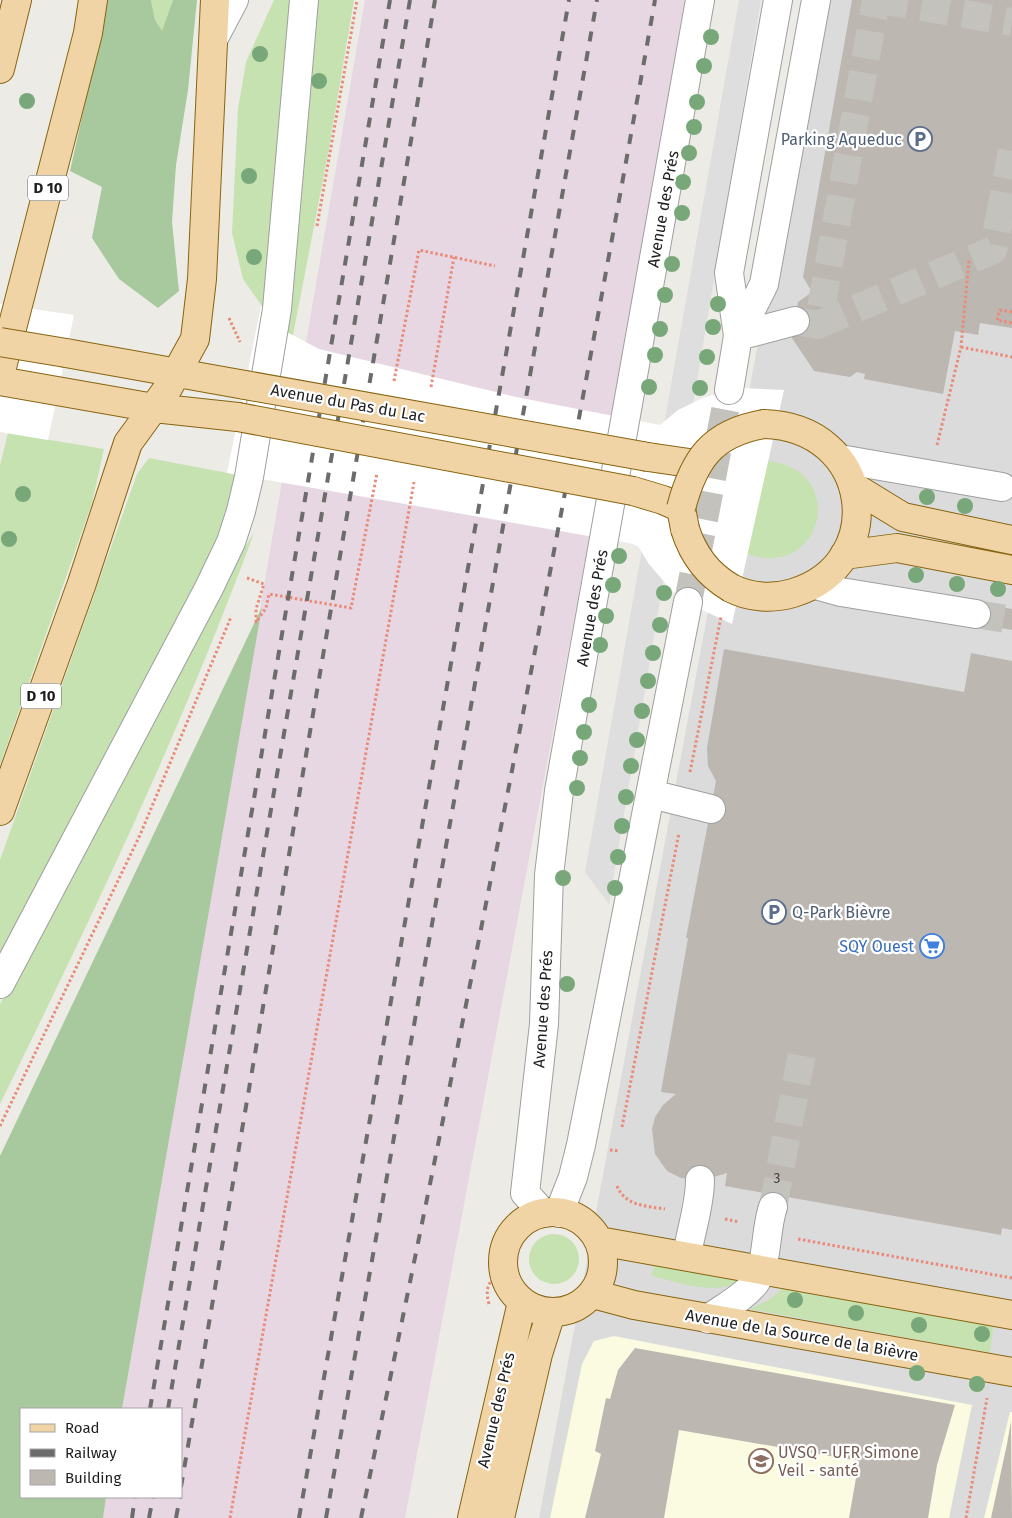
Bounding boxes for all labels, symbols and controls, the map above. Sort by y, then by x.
parking icon: Parking Aqueduc [907,126,933,152]
place label: Parking Aqueduc [781,130,902,149]
street label: Avenue des Prés [643,149,683,269]
road number: D 10 [28,176,68,200]
street label: Avenue du Pas du Lac [269,380,427,426]
street label: Avenue des Prés [572,548,612,668]
road number: D 10 [21,684,61,708]
parking icon: Q-Park Bièvre [761,899,787,925]
place label: Q-Park Bièvre [792,903,890,922]
supermarket icon: SQY Ouest [919,933,945,959]
place label: SQY Ouest [839,937,914,956]
street label: Avenue des Prés [529,949,557,1069]
house number: 3 [774,1170,781,1187]
street label: Avenue de la Source de la Bièvre [684,1305,920,1365]
street label: Avenue des Prés [473,1350,519,1470]
legend [20,1408,182,1498]
text: Road [65,1419,100,1437]
place label: UVSQ - UFR Simone Veil - santé [778,1443,919,1480]
text: Railway [65,1444,117,1462]
school or university icon: UVSQ - UFR Simone Veil - santé [748,1448,774,1474]
text: Building [65,1469,121,1487]

